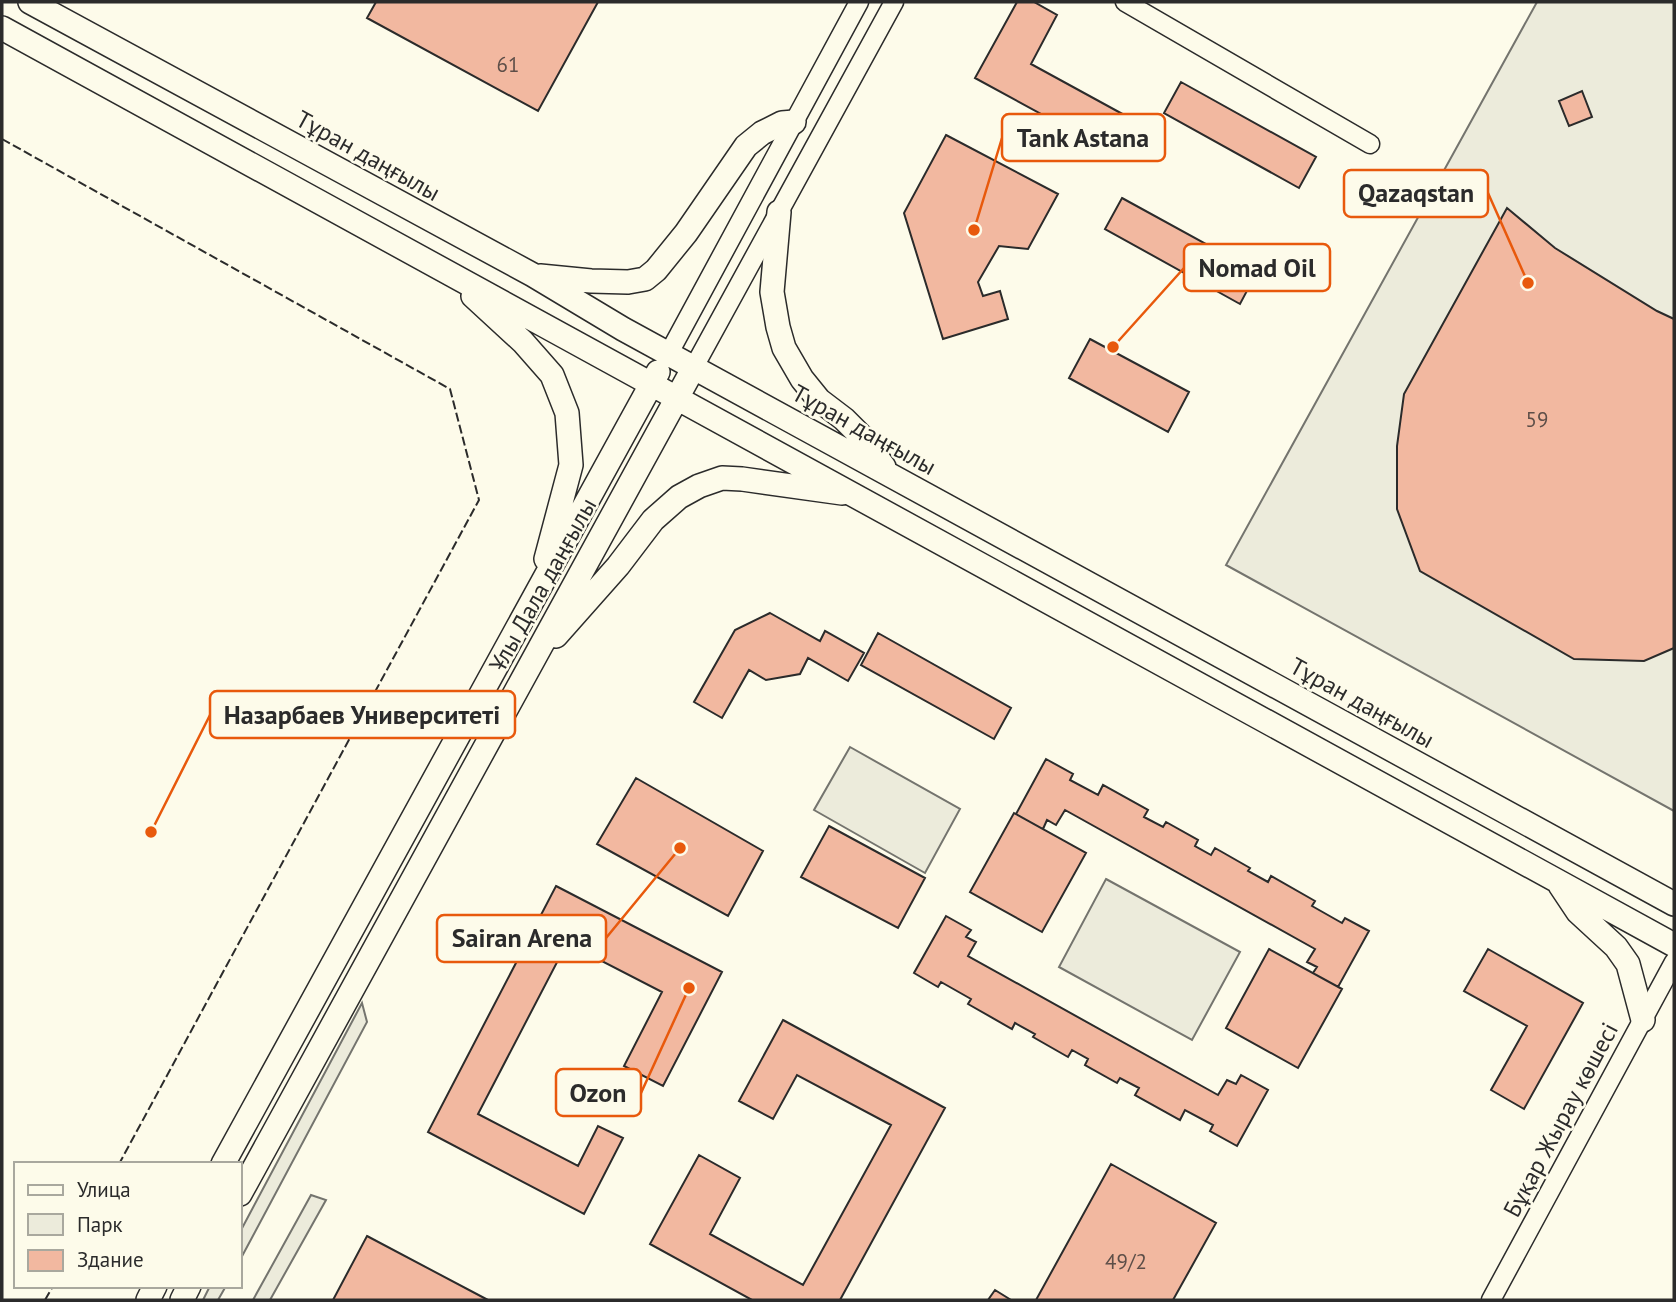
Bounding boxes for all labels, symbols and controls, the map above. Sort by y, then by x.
house number: 61 [497,51,519,78]
street label: Тұран даңғылы [291,103,446,208]
callout: Tank Astana [1002,114,1165,161]
text: Tank Astana [1017,121,1149,154]
callout: Qazaqstan [1344,170,1488,217]
text: Qazaqstan [1358,176,1474,209]
callout: Nomad Oil [1184,244,1330,291]
text: Nomad Oil [1198,251,1316,284]
street label: Тұран даңғылы [787,377,942,482]
house number: 59 [1526,406,1548,433]
street label: Ұлы Дала даңғылы [482,492,603,677]
street label: Тұран даңғылы [1285,650,1440,755]
callout: Назарбаев Университеті [210,691,515,738]
text: Назарбаев Университеті [224,698,500,731]
callout: Sairan Arena [437,915,606,962]
text: Sairan Arena [452,921,592,954]
street label: Бұқар Жырау көшесі [1496,1017,1625,1222]
callout: Ozon [556,1069,641,1116]
text: Ozon [570,1076,626,1109]
legend [14,1162,242,1288]
text: Улица [77,1176,131,1203]
text: Парк [77,1211,123,1238]
text: Здание [77,1246,144,1273]
house number: 49/2 [1105,1248,1147,1275]

